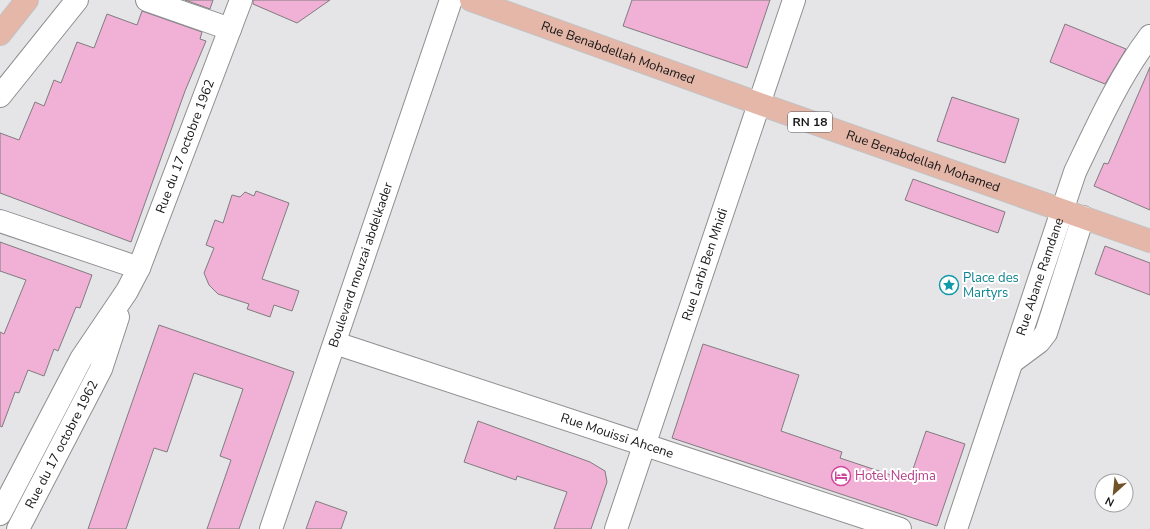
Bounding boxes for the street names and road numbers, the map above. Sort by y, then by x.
street label: Rue Benabdellah Mohamed [539,17,697,89]
street label: Rue du 17 octobre 1962 [152,77,219,216]
road number: RN 18 [788,112,832,132]
street label: Rue Benabdellah Mohamed [844,126,1002,197]
street label: Boulevard mouzai abdelkader [324,180,397,350]
street label: Rue Larbi Ben Mhidi [678,206,732,323]
street label: Rue Abane Ramdane [1012,215,1068,338]
street label: Rue du 17 octobre 1962 [21,377,102,512]
street label: Rue Mouissi Ahcene [558,409,676,463]

